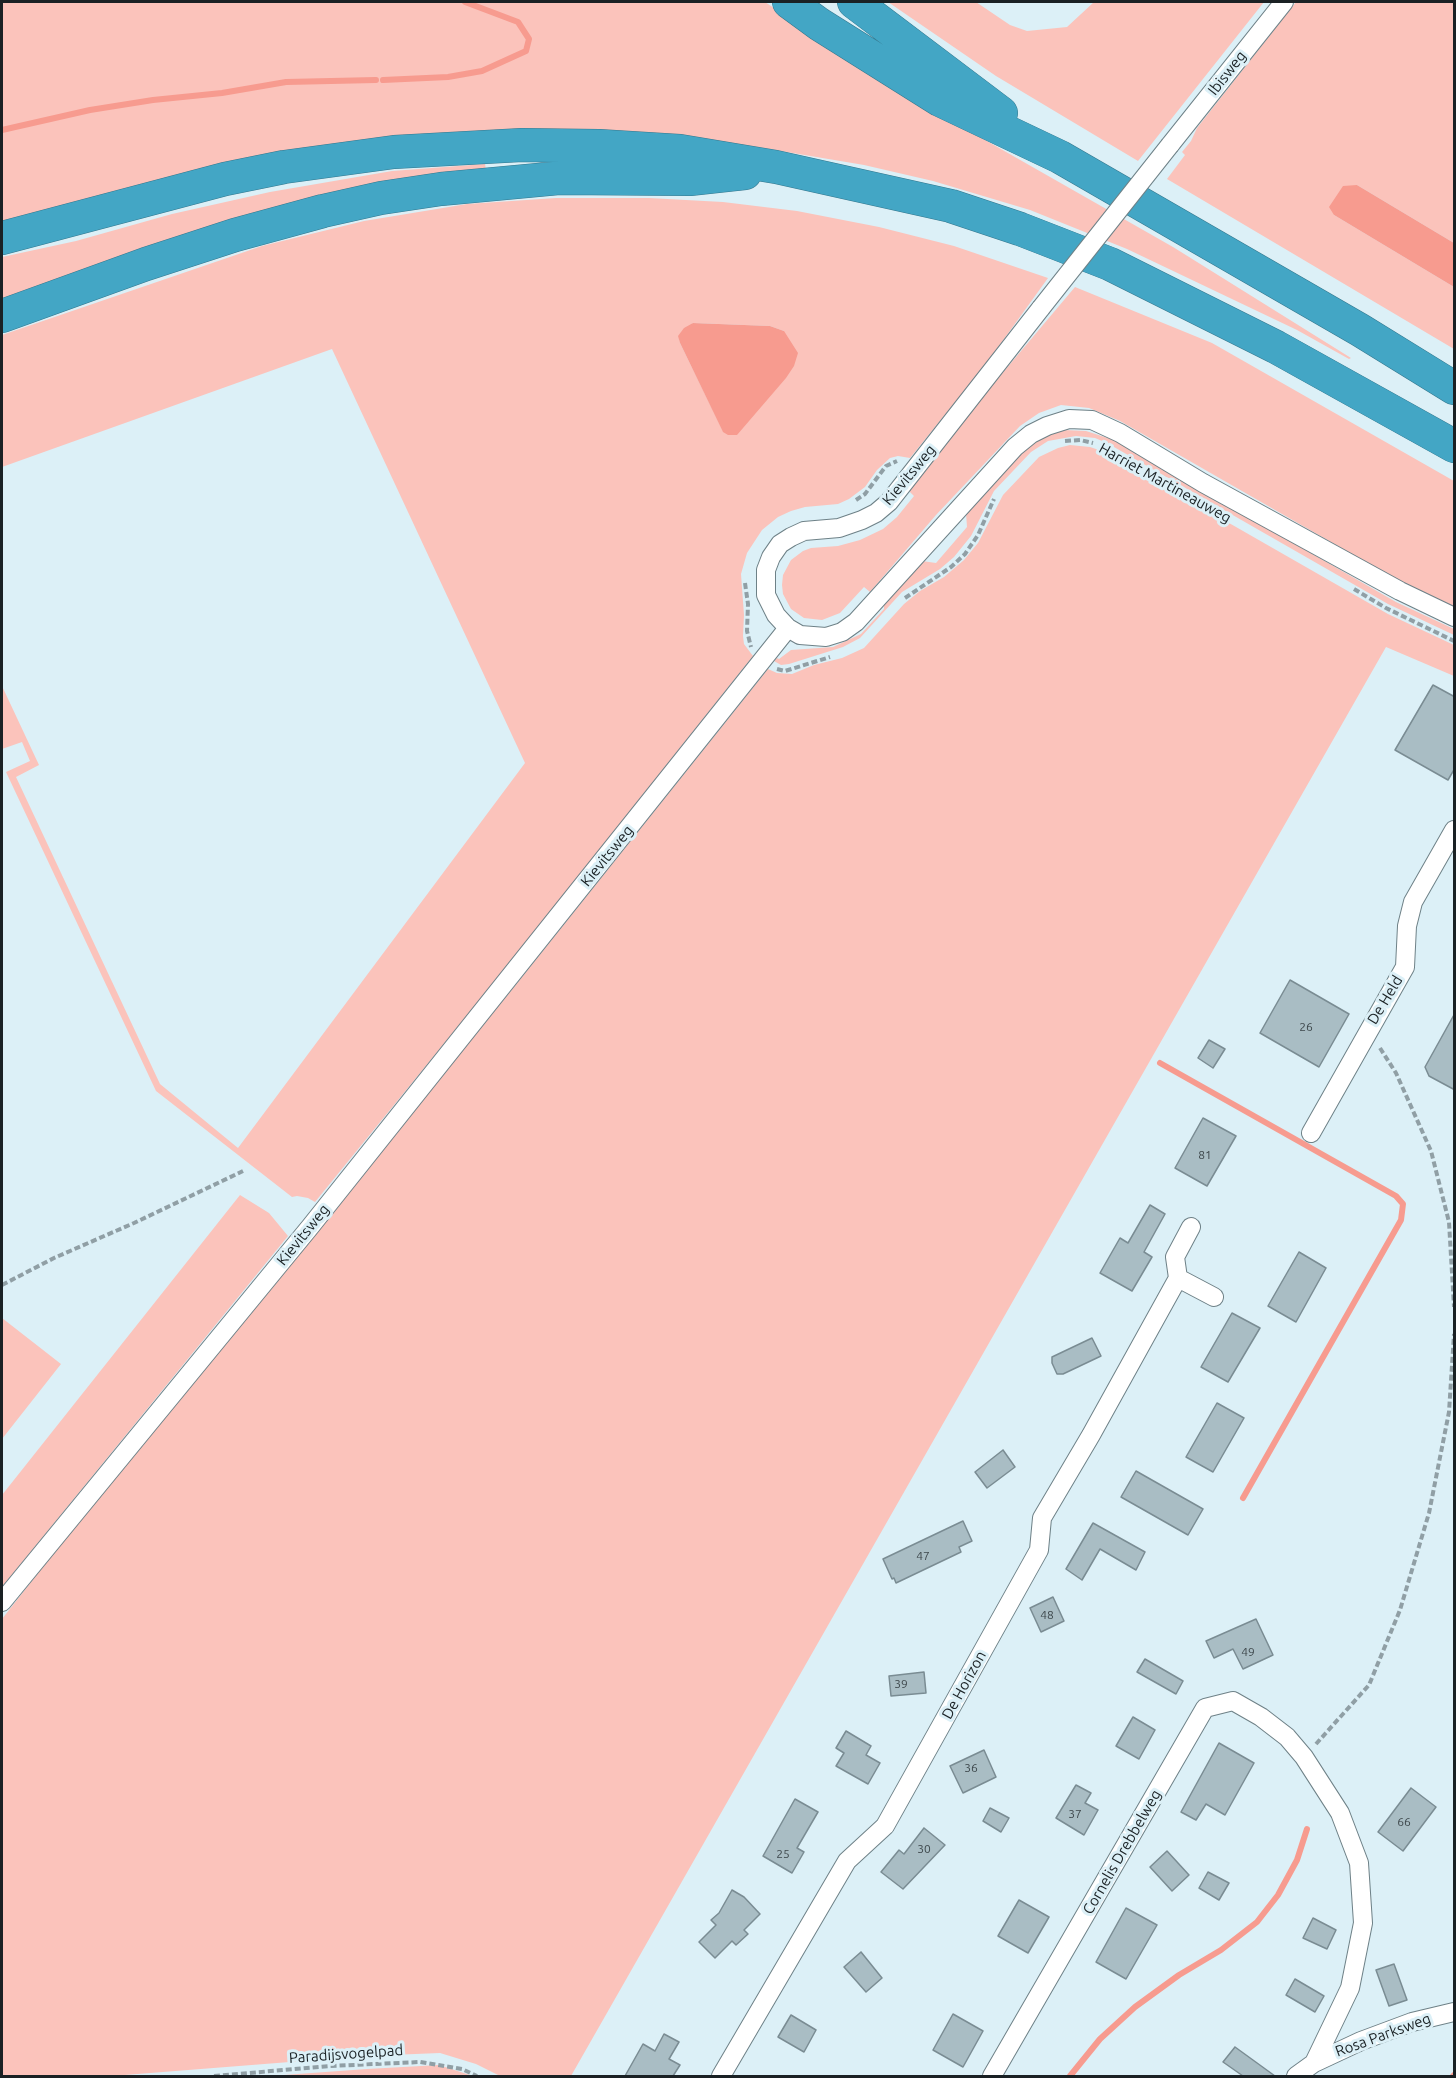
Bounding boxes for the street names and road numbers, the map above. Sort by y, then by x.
street label: Ibisweg [1204,47,1250,99]
street label: Harriet Martineauweg [1096,439,1234,527]
street label: Kievitsweg [879,441,939,509]
street label: Kievitsweg [577,822,637,890]
street label: De Held [1363,972,1407,1028]
street label: Kievitsweg [273,1201,333,1269]
street label: De Horizon [938,1648,990,1722]
street label: Cornelis Drebbelweg [1079,1787,1165,1917]
street label: Rosa Parksweg [1333,2009,1433,2061]
street label: Paradijsvogelpad [288,2041,404,2067]

